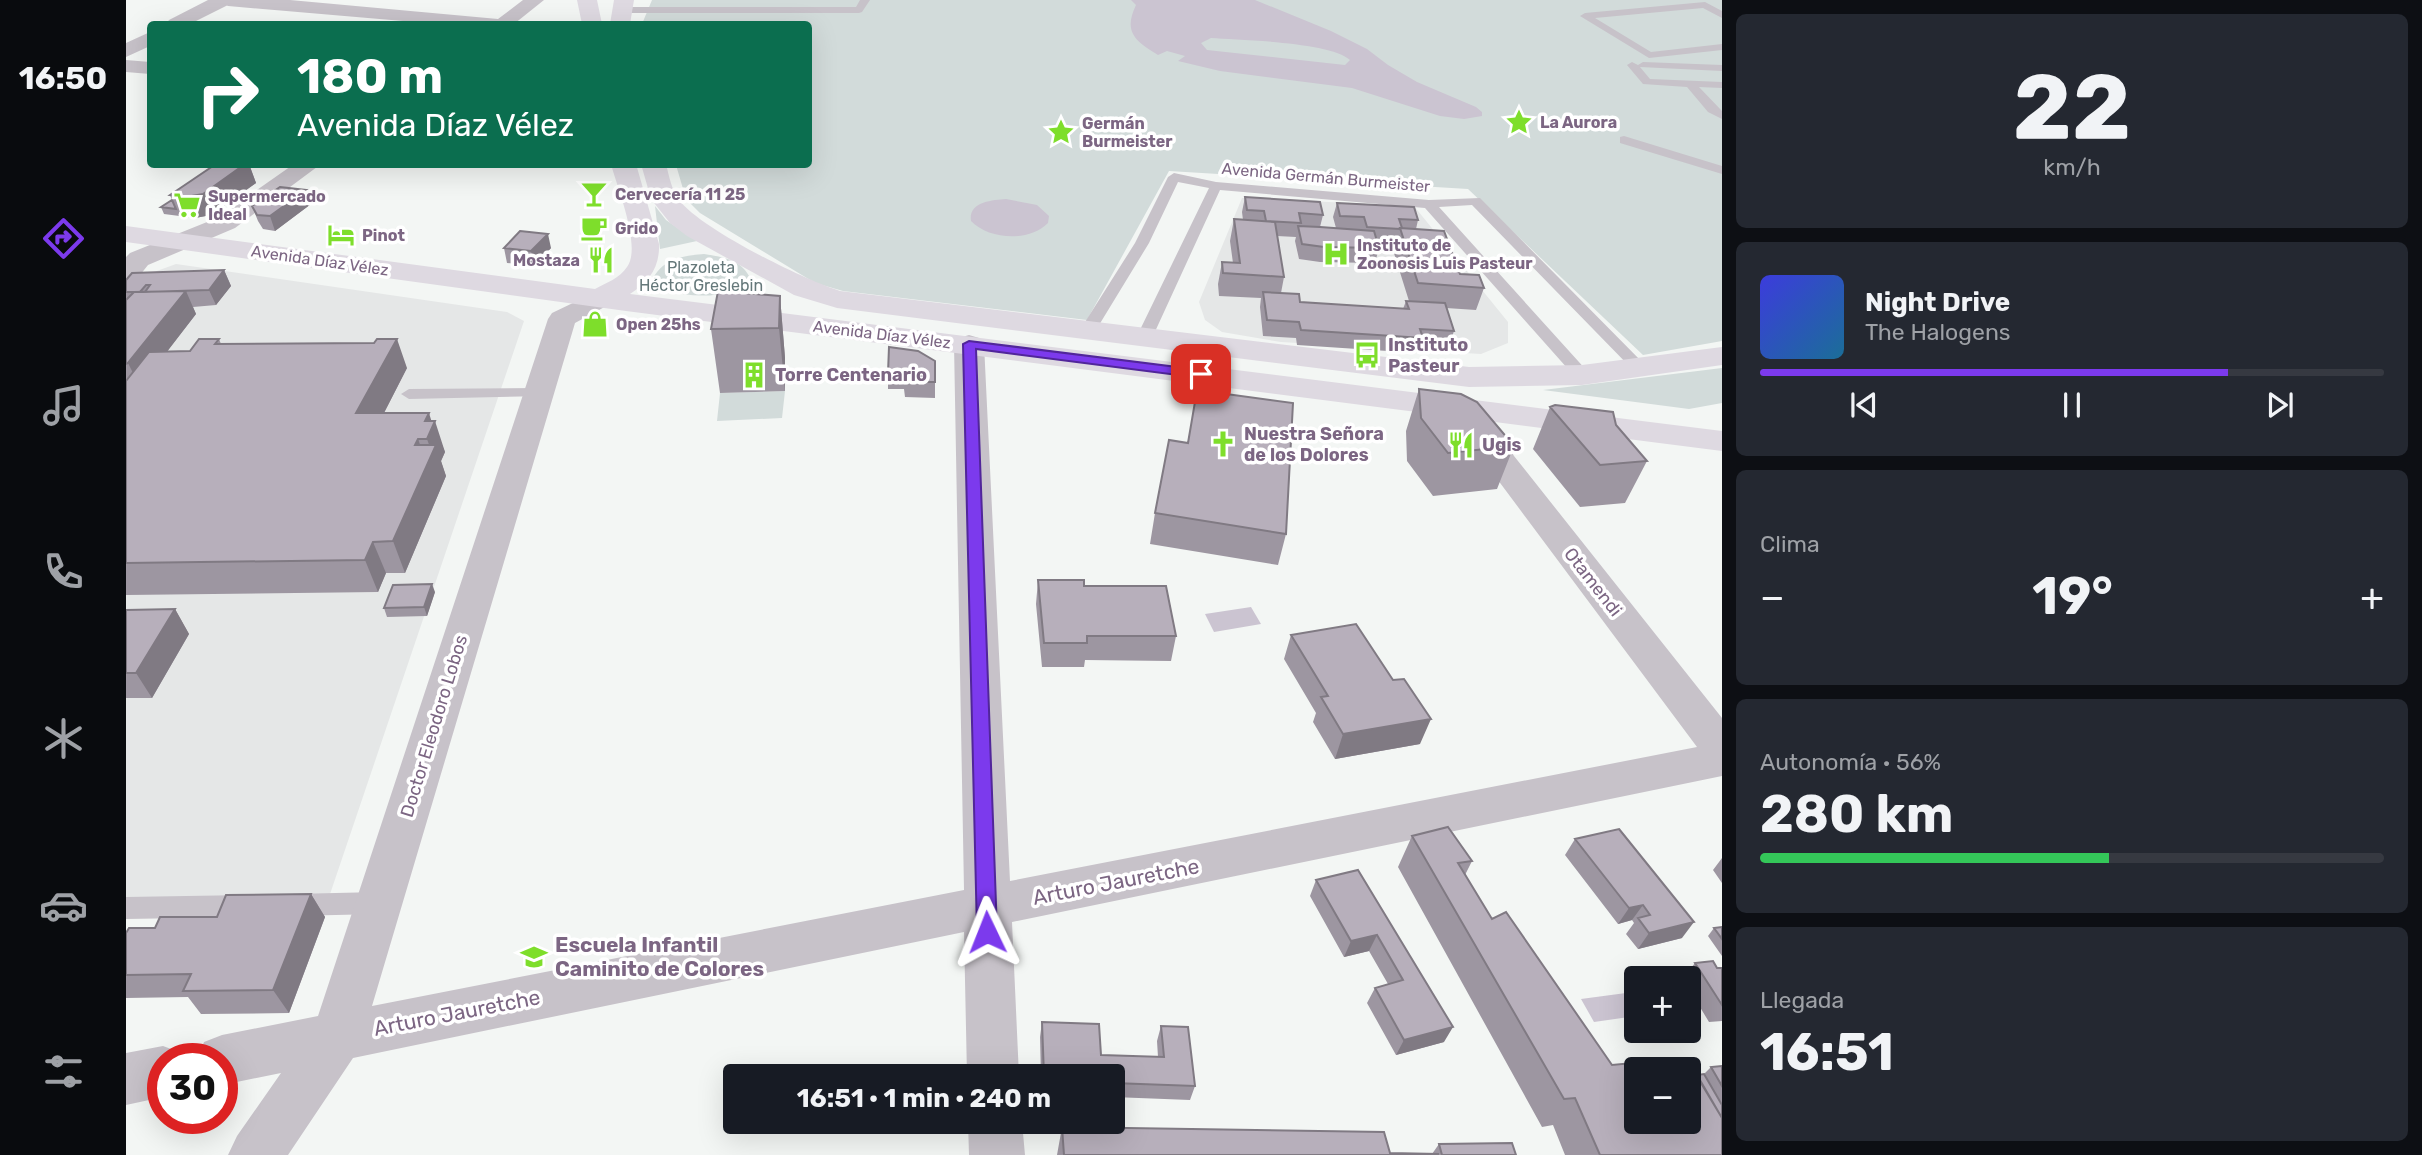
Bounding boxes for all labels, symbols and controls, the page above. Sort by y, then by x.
text: 180 m [297,47,443,105]
icon: right [182,49,273,140]
text: 22 [2013,53,2131,161]
text: 16:50 [19,59,107,97]
text: Avenida Díaz Vélez [297,106,574,144]
place icon: La Aurora [1504,107,1534,137]
place label: La Aurora [1540,113,1617,132]
place label: Germán Burmeister [1082,114,1173,151]
place icon: Germán Burmeister [1046,117,1076,147]
text: km/h [2043,153,2101,181]
street label: Avenida Germán Burmeister [1221,159,1431,196]
bar icon: Cervecería 11 25 [579,179,609,209]
place label: Cervecería 11 25 [615,185,745,204]
place label: Supermercado Ideal [208,187,326,224]
supermarket icon: Supermercado Ideal [172,190,202,220]
cafe icon: Grido [579,213,609,243]
icon: directions [39,214,88,263]
place label: Grido [615,219,658,238]
hotel icon: Pinot [326,220,356,250]
place label: Pinot [362,226,405,245]
place label: Instituto de Zoonosis Luis Pasteur [1357,236,1533,273]
hospital icon: Instituto de Zoonosis Luis Pasteur [1321,239,1351,269]
street label: Avenida Díaz Vélez [250,241,390,280]
restaurant icon: Mostaza [586,245,616,275]
place label: Mostaza [513,251,580,270]
park label: Plazoleta Héctor Greslebin [639,258,763,295]
text: Night Drive [1865,287,2010,318]
shop icon: Open 25hs [580,309,610,339]
place label: Open 25hs [616,315,701,334]
street label: Avenida Díaz Vélez [812,317,952,352]
text: The Halogens [1865,318,2011,346]
place label: Instituto Pasteur [1388,334,1468,377]
bus stop icon: Instituto Pasteur [1352,340,1382,370]
pin [1171,344,1231,404]
icon: arrive [1182,355,1220,393]
building icon: Torre Centenario [739,360,769,390]
place label: Torre Centenario [775,364,927,386]
icon: music [39,381,88,430]
icon: previous [1845,386,1883,424]
icon: pause [2053,386,2091,424]
icon: next [2261,386,2299,424]
place label: Nuestra Señora de los Dolores [1244,423,1384,466]
church icon: Nuestra Señora de los Dolores [1208,429,1238,459]
restaurant icon: Ugis [1446,430,1476,460]
place label: Ugis [1482,434,1522,456]
text: Clima [1760,530,1820,558]
street label: Otamendi [1559,543,1627,621]
icon: phone [39,547,88,596]
text: 19° [2032,565,2113,627]
text: − [1760,574,1785,620]
text: + [2360,574,2384,620]
street label: Doctor Eleodoro Lobos [396,632,472,820]
icon: climate [39,714,88,763]
text: Autonomía · 56% [1760,748,1941,776]
text: 280 km [1760,783,1954,845]
street label: Arturo Jauretche [1030,853,1201,910]
icon: car [39,881,88,930]
position arrow [950,895,1024,969]
place label: Escuela Infantil Caminito de Colores [555,932,764,981]
school or university icon: Escuela Infantil Caminito de Colores [519,942,549,972]
map controls [1624,966,1701,1134]
button: + [1624,966,1701,1043]
street label: Arturo Jauretche [371,984,542,1041]
text: Llegada [1760,986,1844,1014]
text: 16:51 [1760,1021,1894,1083]
speed limit sign: 30 [147,1043,238,1134]
icon: filters [39,1047,88,1096]
button: − [1624,1057,1701,1134]
text: 16:51 · 1 min · 240 m [797,1083,1051,1114]

